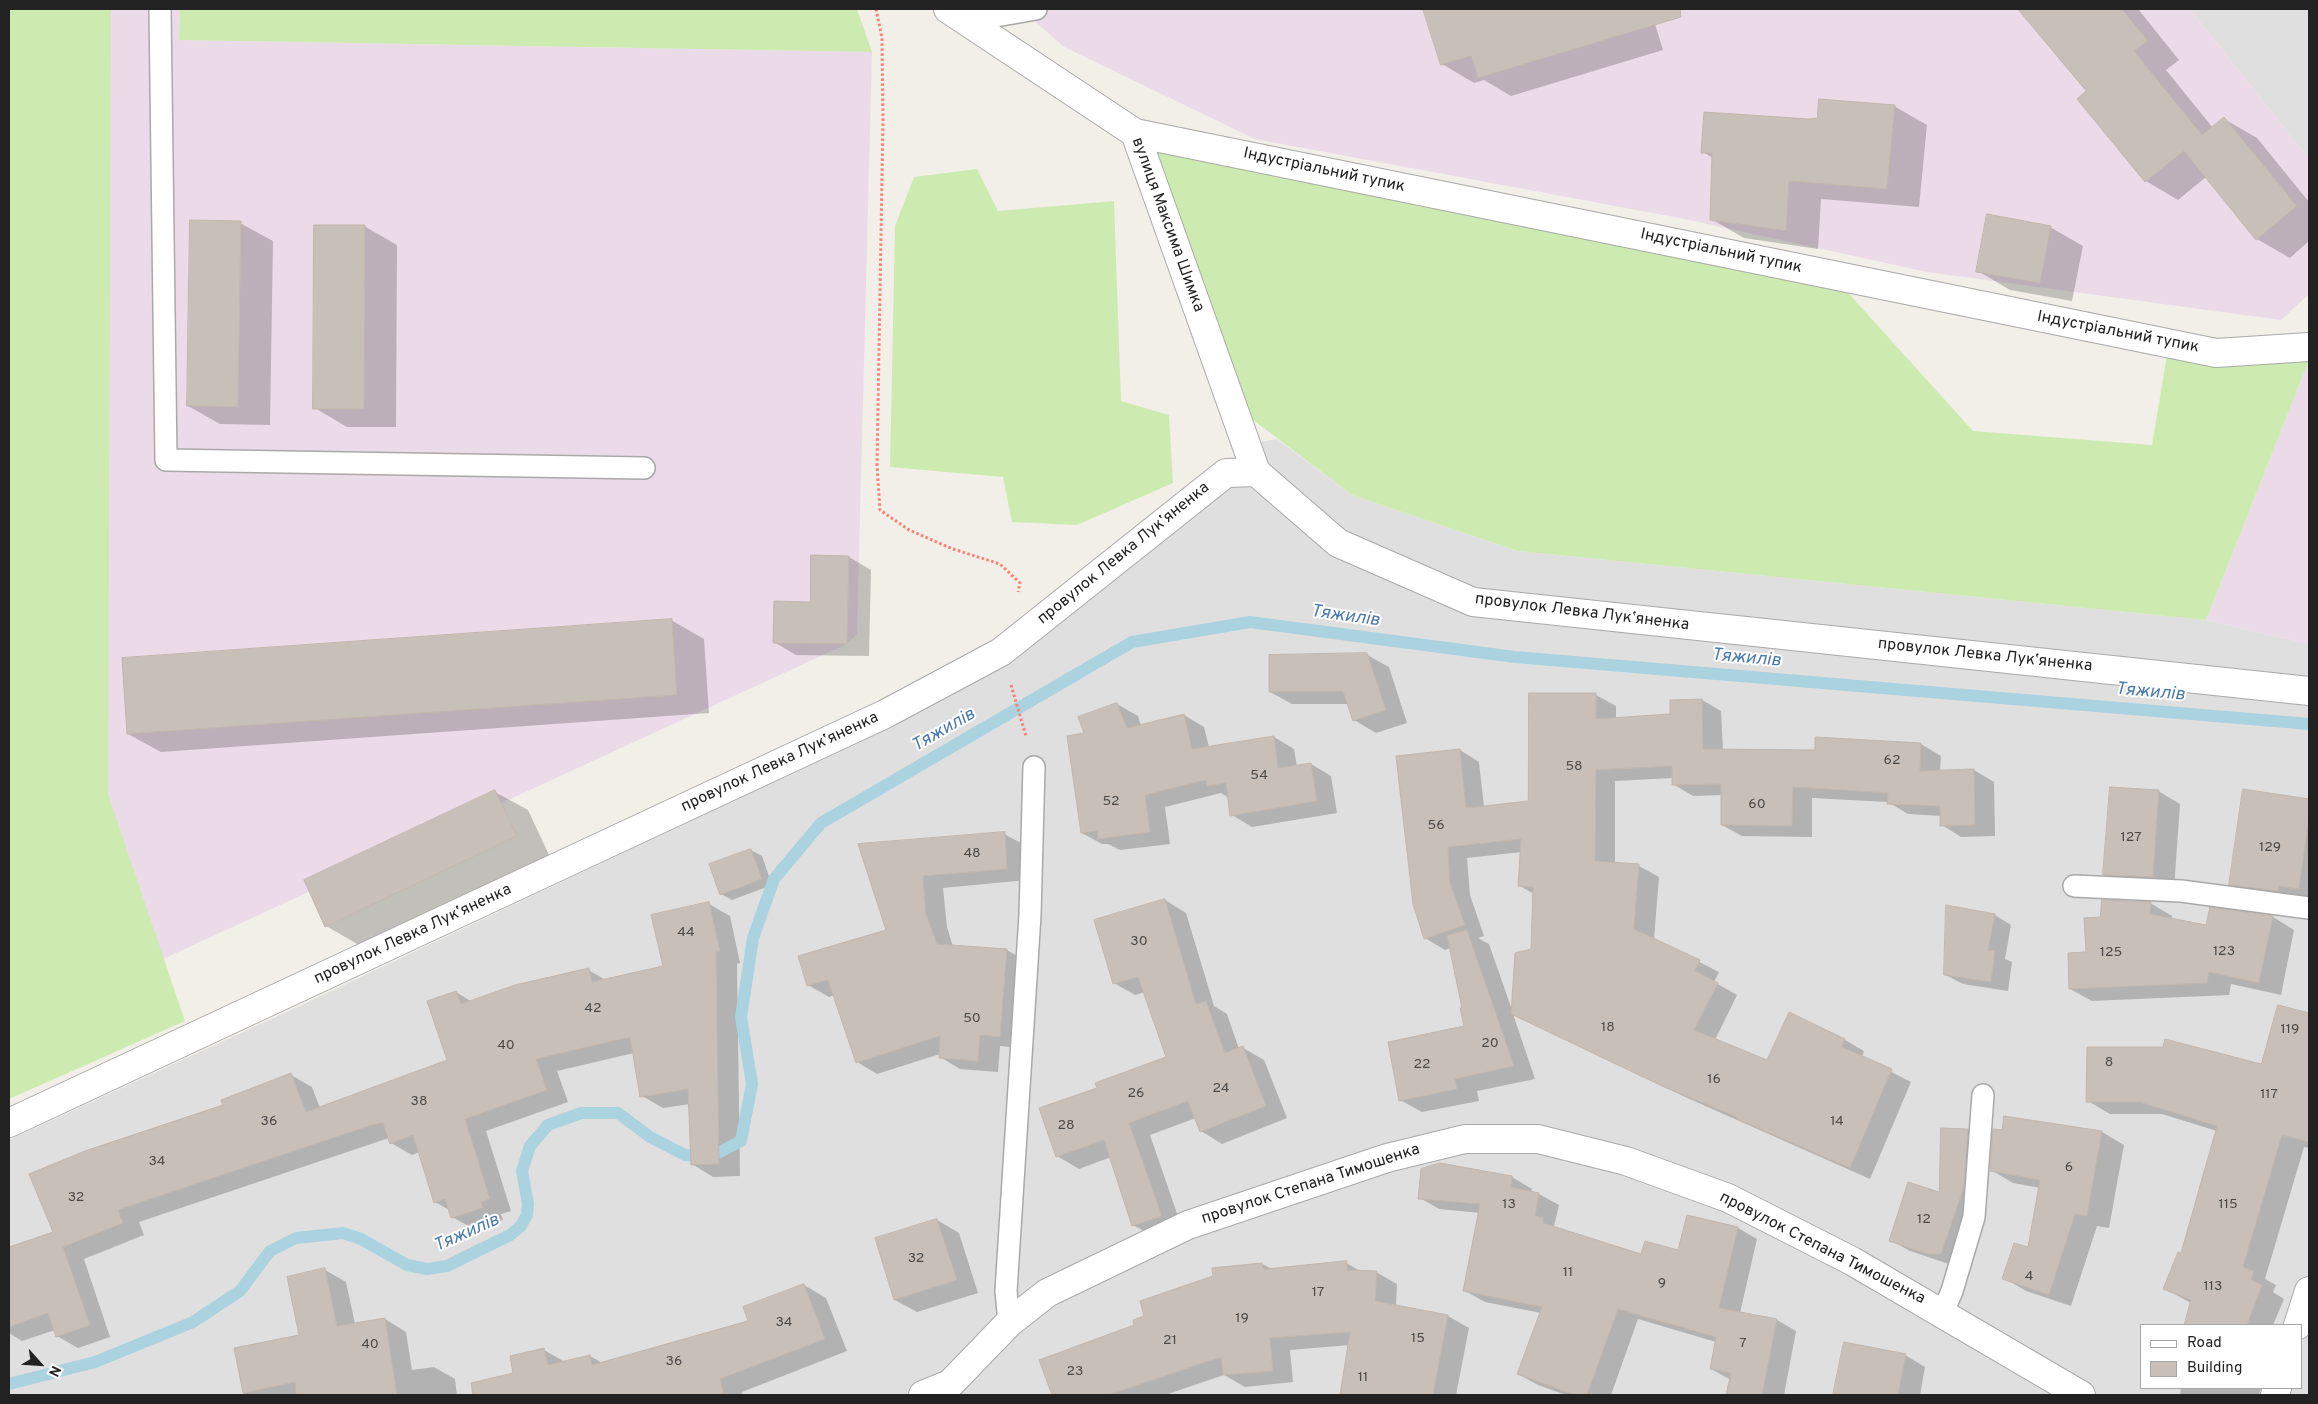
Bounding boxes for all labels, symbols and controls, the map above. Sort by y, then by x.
street label: вулиця Максима Шимка [1126,135,1208,315]
street label: Індустріальний тупик [1241,144,1407,198]
street label: Індустріальний тупик [1638,225,1804,279]
street label: Індустріальний тупик [2035,308,2201,358]
street label: провулок Левка Лукʼяненка [1034,479,1214,629]
street label: провулок Левка Лукʼяненка [1474,590,1690,636]
water label: Тяжилів [1309,601,1381,633]
street label: провулок Левка Лукʼяненка [1877,635,2093,677]
water label: Тяжилів [1711,645,1781,673]
water label: Тяжилів [2115,679,2185,707]
water label: Тяжилів [909,704,979,758]
street label: провулок Левка Лукʼяненка [678,709,882,817]
house number: 62 [1884,753,1900,769]
house number: 58 [1565,759,1583,775]
house number: 54 [1250,768,1268,784]
house number: 52 [1102,794,1120,810]
house number: 60 [1748,797,1766,813]
house number: 56 [1427,818,1445,834]
house number: 127 [2121,830,2141,846]
house number: 129 [2259,840,2281,856]
house number: 48 [963,846,981,862]
street label: провулок Левка Лукʼяненка [311,881,515,989]
house number: 44 [677,925,695,941]
house number: 30 [1130,934,1148,950]
house number: 123 [2213,944,2235,960]
house number: 125 [2100,945,2122,961]
house number: 42 [584,1001,602,1017]
house number: 50 [963,1011,981,1027]
house number: 18 [1601,1020,1615,1036]
house number: 119 [2281,1022,2299,1038]
house number: 20 [1481,1036,1499,1052]
house number: 40 [497,1038,515,1054]
house number: 8 [2105,1055,2113,1071]
house number: 22 [1413,1057,1431,1073]
house number: 16 [1707,1072,1721,1088]
house number: 24 [1212,1081,1230,1097]
house number: 26 [1128,1086,1144,1102]
house number: 117 [2260,1087,2278,1103]
house number: 38 [411,1094,427,1110]
house number: 36 [261,1114,277,1130]
house number: 14 [1830,1114,1844,1130]
house number: 28 [1057,1118,1075,1134]
street label: провулок Степана Тимошенка [1199,1141,1423,1229]
house number: 34 [148,1154,166,1170]
house number: 6 [2065,1160,2073,1176]
street label: провулок Степана Тимошенка [1716,1189,1928,1309]
house number: 32 [68,1190,84,1206]
house number: 13 [1502,1197,1516,1213]
house number: 115 [2218,1197,2238,1213]
water label: Тяжилів [431,1210,503,1258]
house number: 12 [1917,1212,1931,1228]
house number: 32 [908,1251,924,1267]
house number: 11 [1563,1265,1573,1281]
house number: 4 [2025,1269,2033,1285]
house number: 9 [1658,1276,1666,1292]
house number: 113 [2204,1279,2222,1295]
house number: 17 [1312,1285,1324,1301]
house number: 19 [1235,1311,1249,1327]
house number: 34 [775,1315,793,1331]
legend [2140,1324,2303,1389]
house number: 15 [1411,1331,1425,1347]
house number: 21 [1163,1333,1177,1349]
text: Road [2187,1334,2222,1353]
house number: 7 [1739,1336,1747,1352]
house number: 40 [361,1337,379,1353]
north arrow [15,1339,65,1389]
house number: 36 [666,1354,682,1370]
text: Building [2187,1359,2242,1378]
text: N [44,1363,64,1379]
house number: 23 [1067,1364,1083,1380]
house number: 11 [1358,1370,1368,1386]

